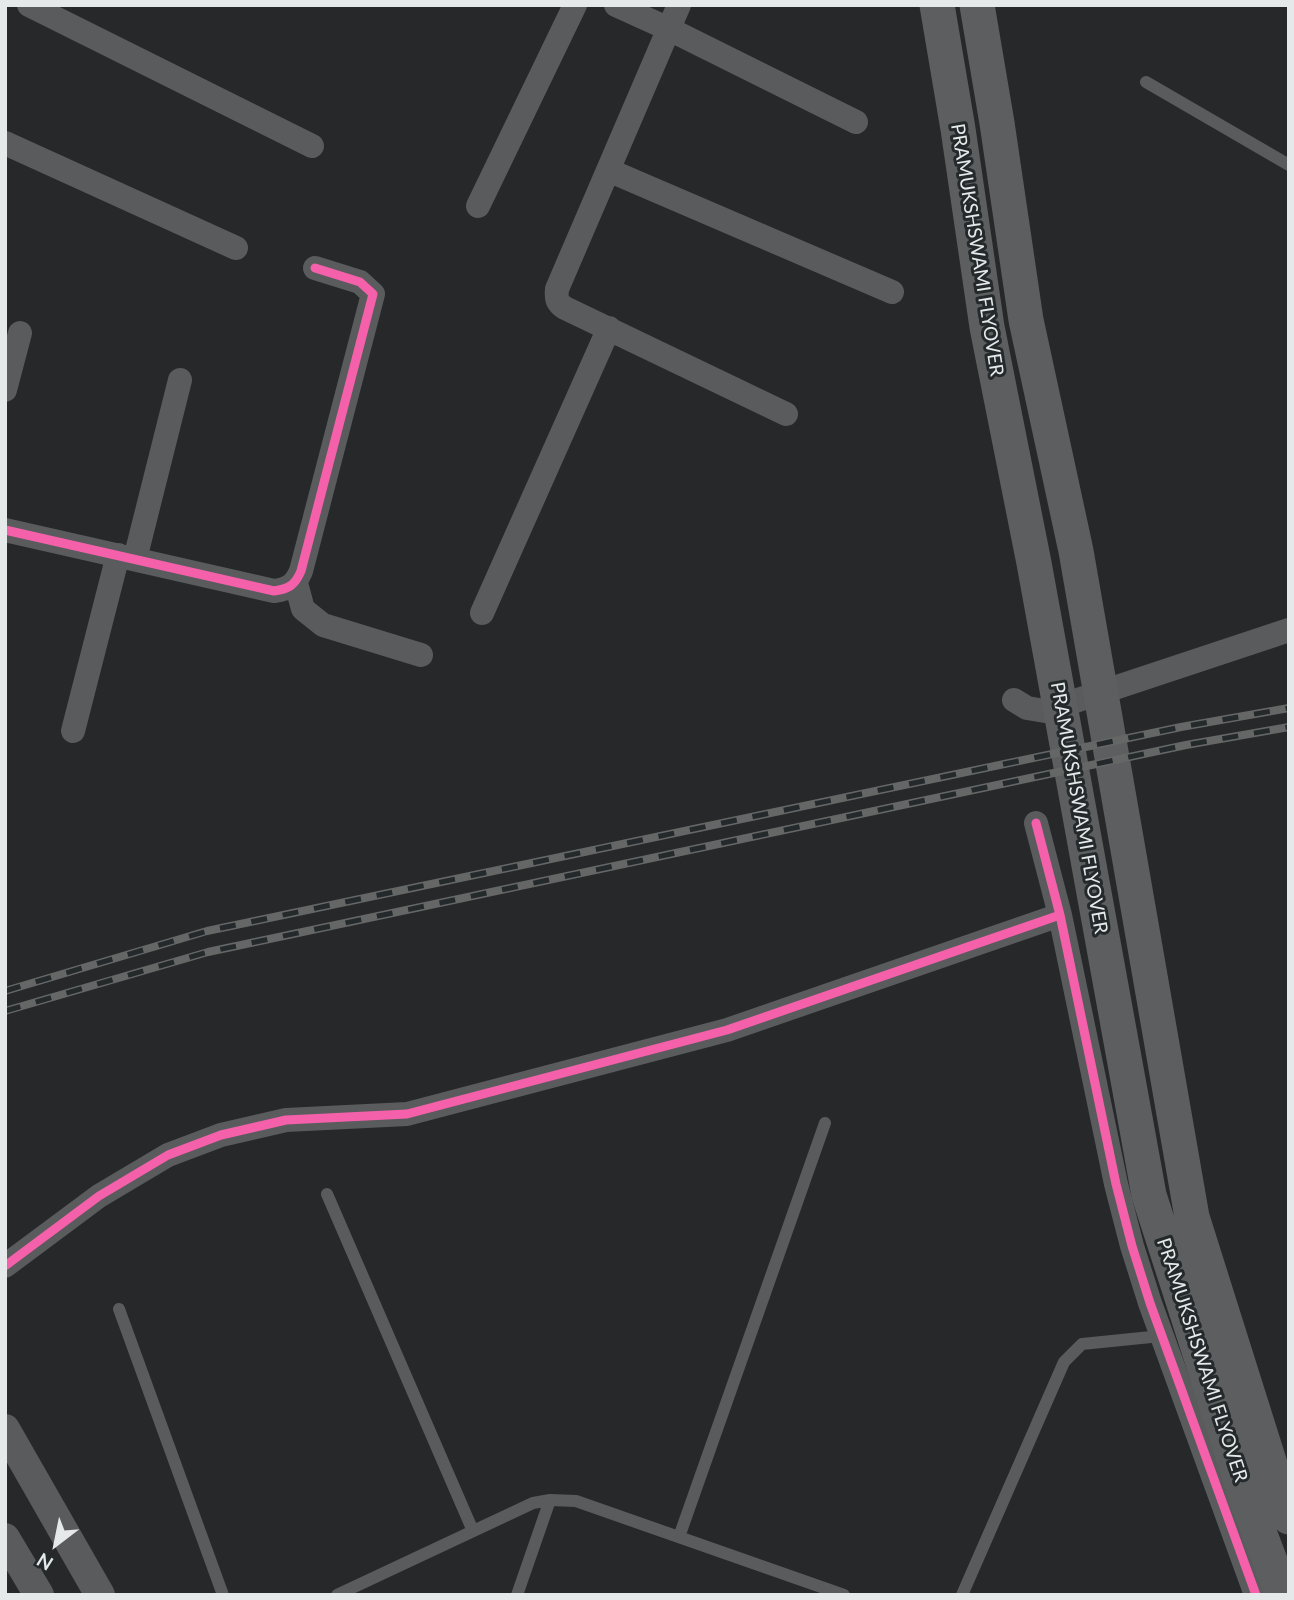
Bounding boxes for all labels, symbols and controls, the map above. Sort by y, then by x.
street label: PRAMUKSHSWAMI FLYOVER [946,122,1008,378]
street label: PRAMUKSHSWAMI FLYOVER [1046,680,1112,936]
street label: PRAMUKSHSWAMI FLYOVER [1152,1235,1252,1485]
north arrow [21,1509,91,1579]
text: N [32,1549,57,1576]

